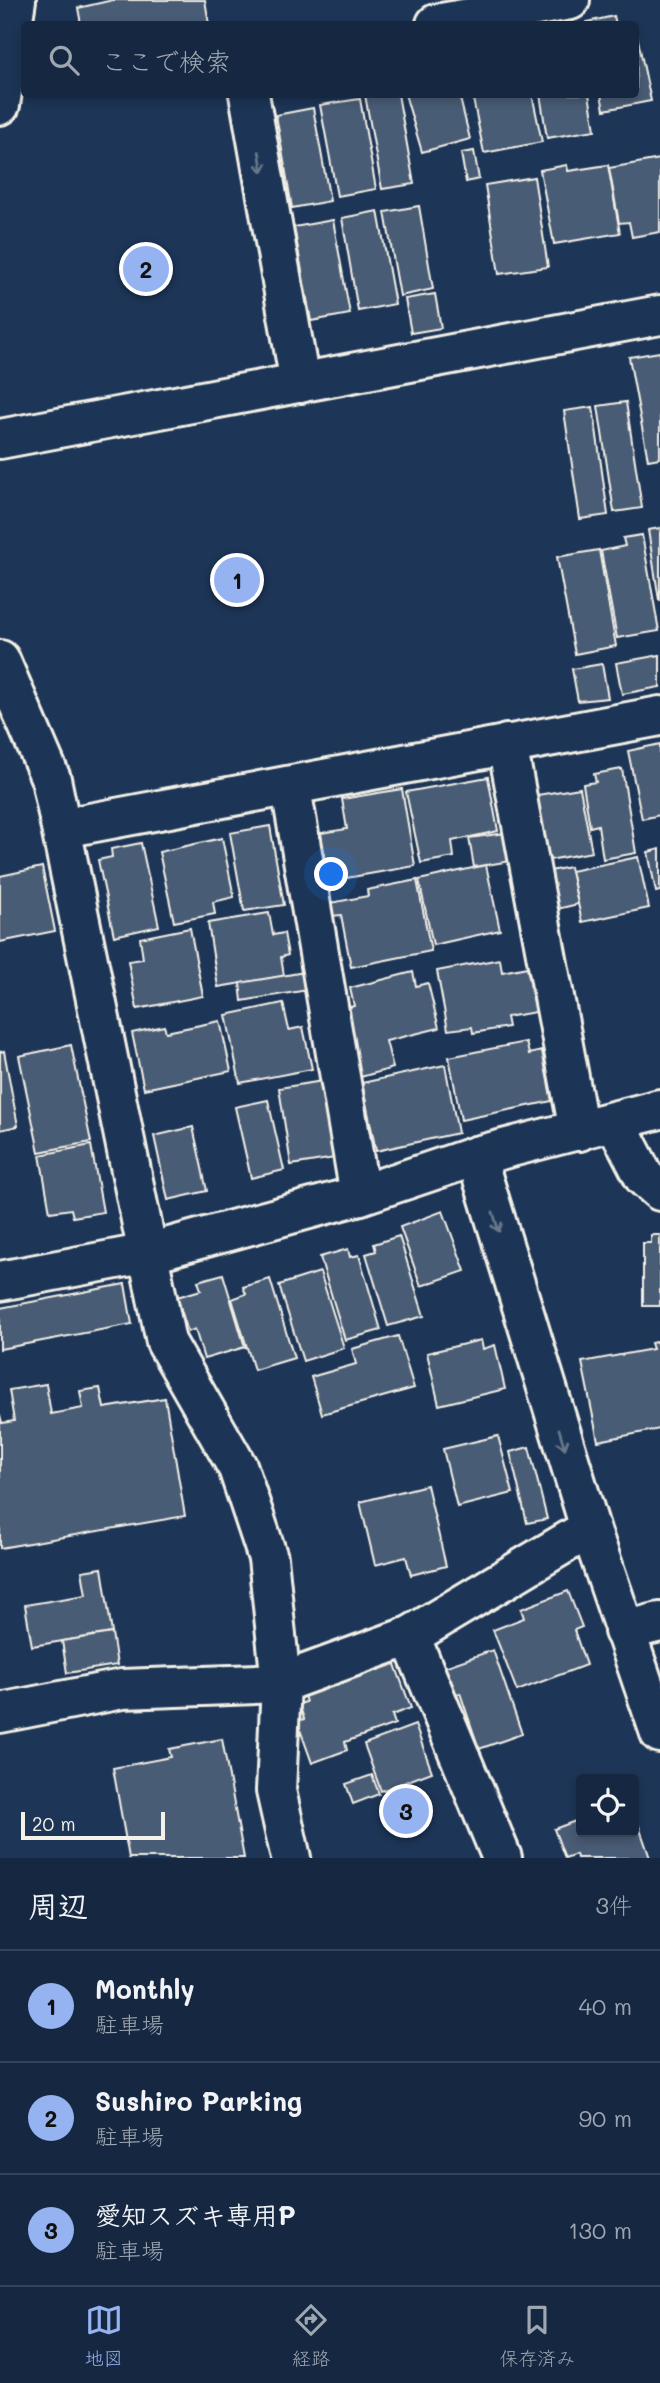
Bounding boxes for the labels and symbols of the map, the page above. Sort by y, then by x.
one-way arrow [254,150,268,173]
pin: 2 [123,243,169,295]
pin: 1 [214,554,260,606]
your location [314,857,348,891]
one-way arrow [490,1210,503,1232]
one-way arrow [557,1428,570,1450]
pin: 3 [383,1785,429,1837]
scale bar [21,1809,164,1841]

